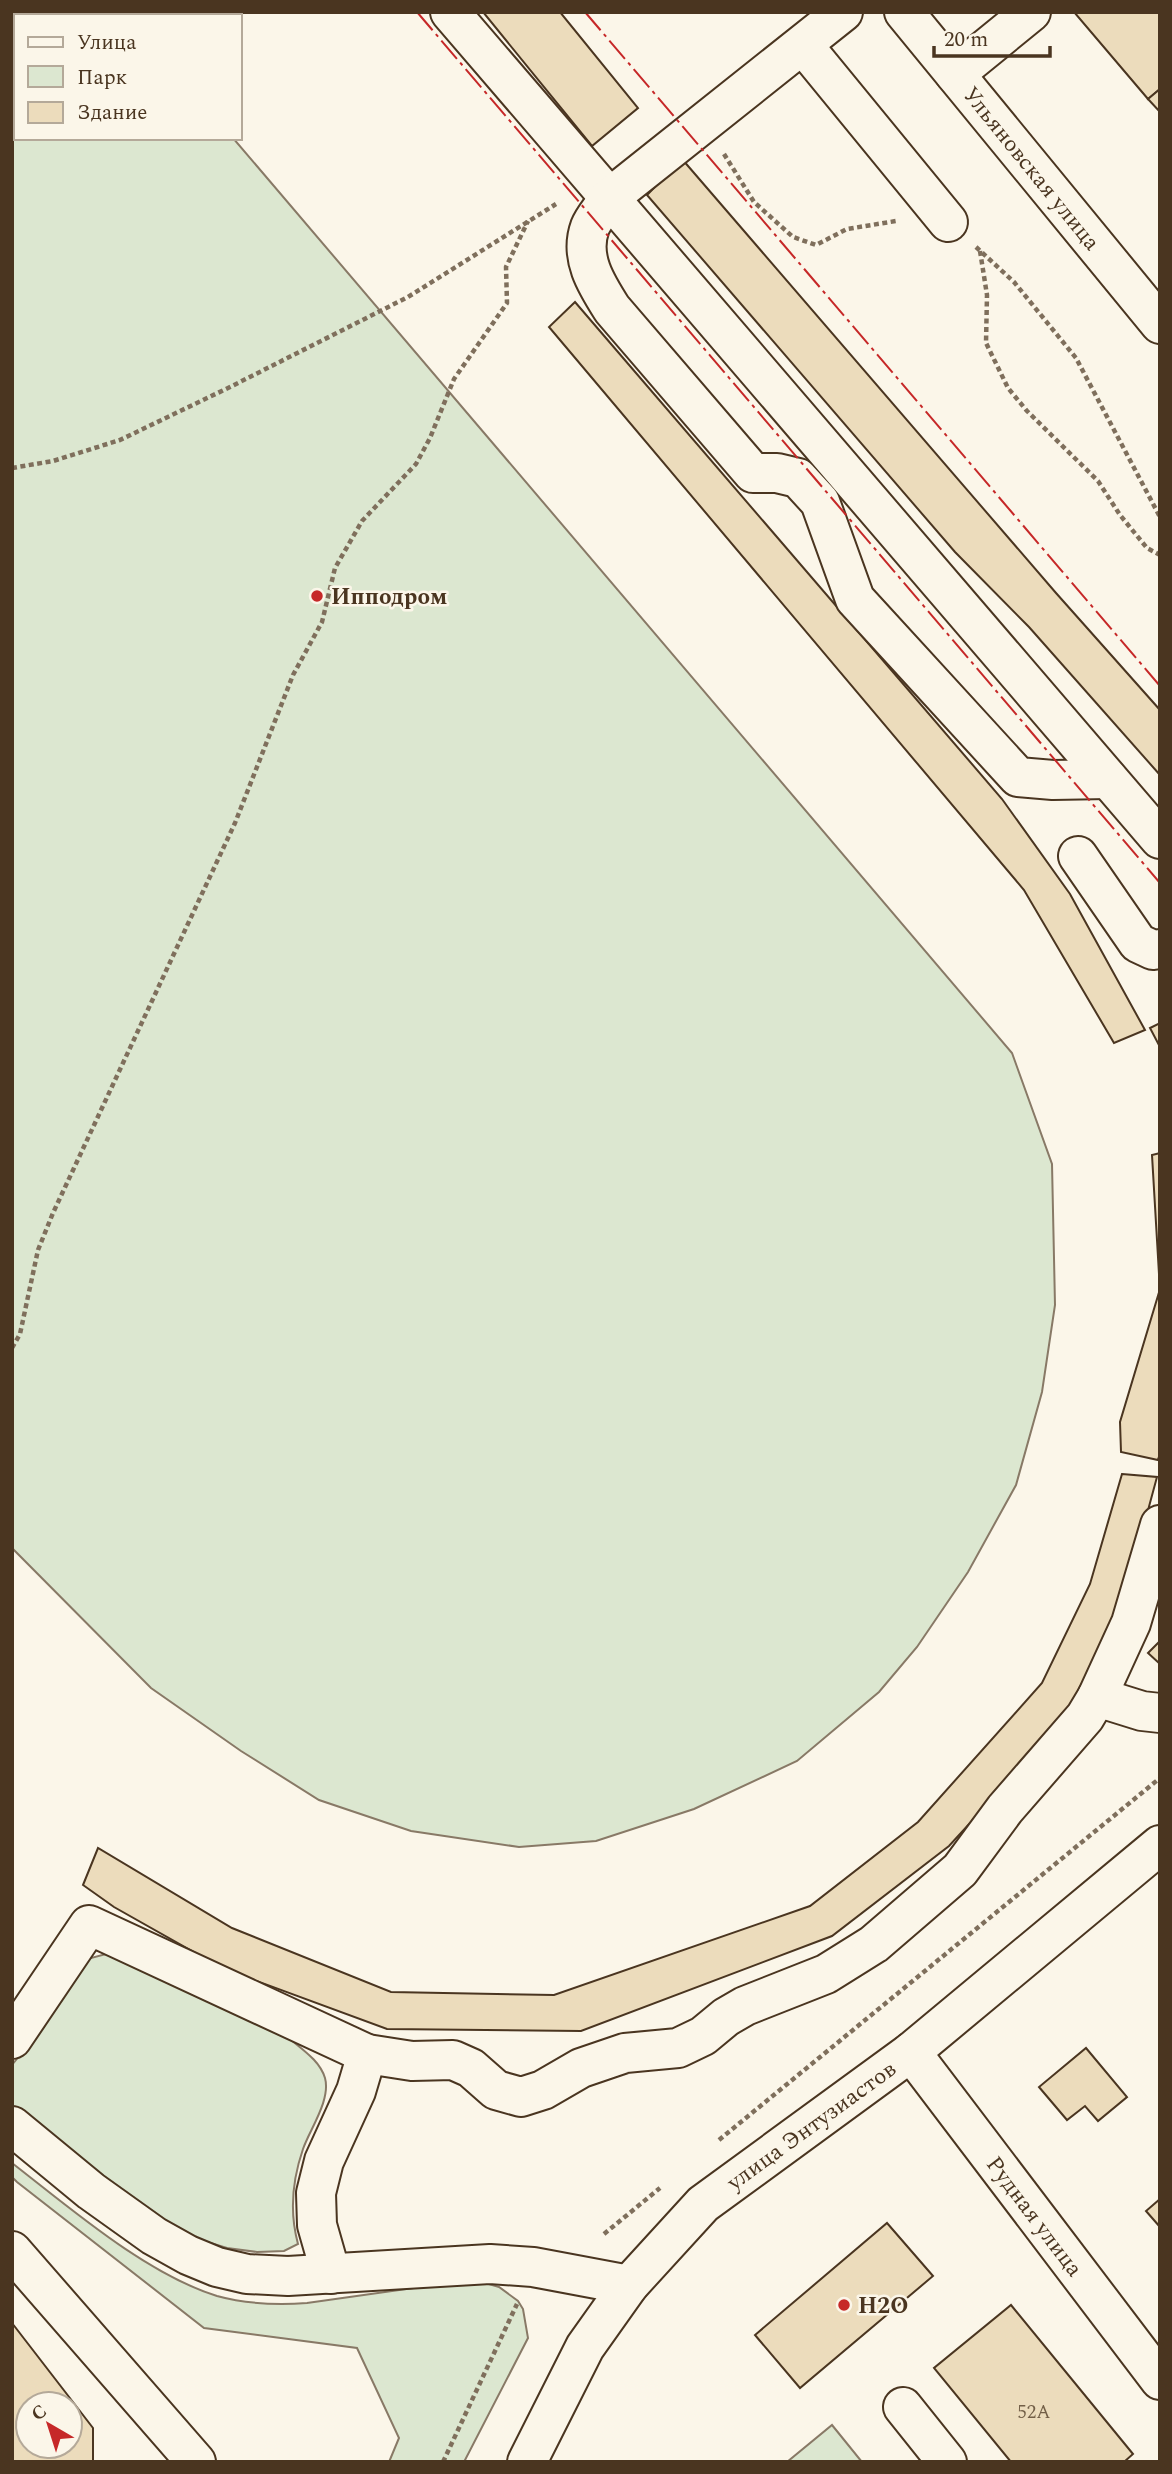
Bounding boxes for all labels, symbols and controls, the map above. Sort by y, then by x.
legend [14,14,242,140]
scale bar [934,14,1050,58]
text: 20 m [944,24,988,56]
text: Улица [77,27,137,59]
text: Парк [77,62,128,94]
street label: Ульяновская улица [953,79,1108,259]
text: Здание [77,97,147,129]
place label: Ипподром [331,580,447,615]
marker: Ипподром [309,588,325,604]
street label: улица Энтузиастов [719,2053,904,2200]
street label: Рудная улица [977,2149,1091,2285]
place label: H2O [858,2289,908,2324]
marker: H2O [836,2297,852,2313]
north arrow [14,2390,84,2460]
text: С [25,2397,54,2428]
house number: 52А [1017,2398,1051,2427]

